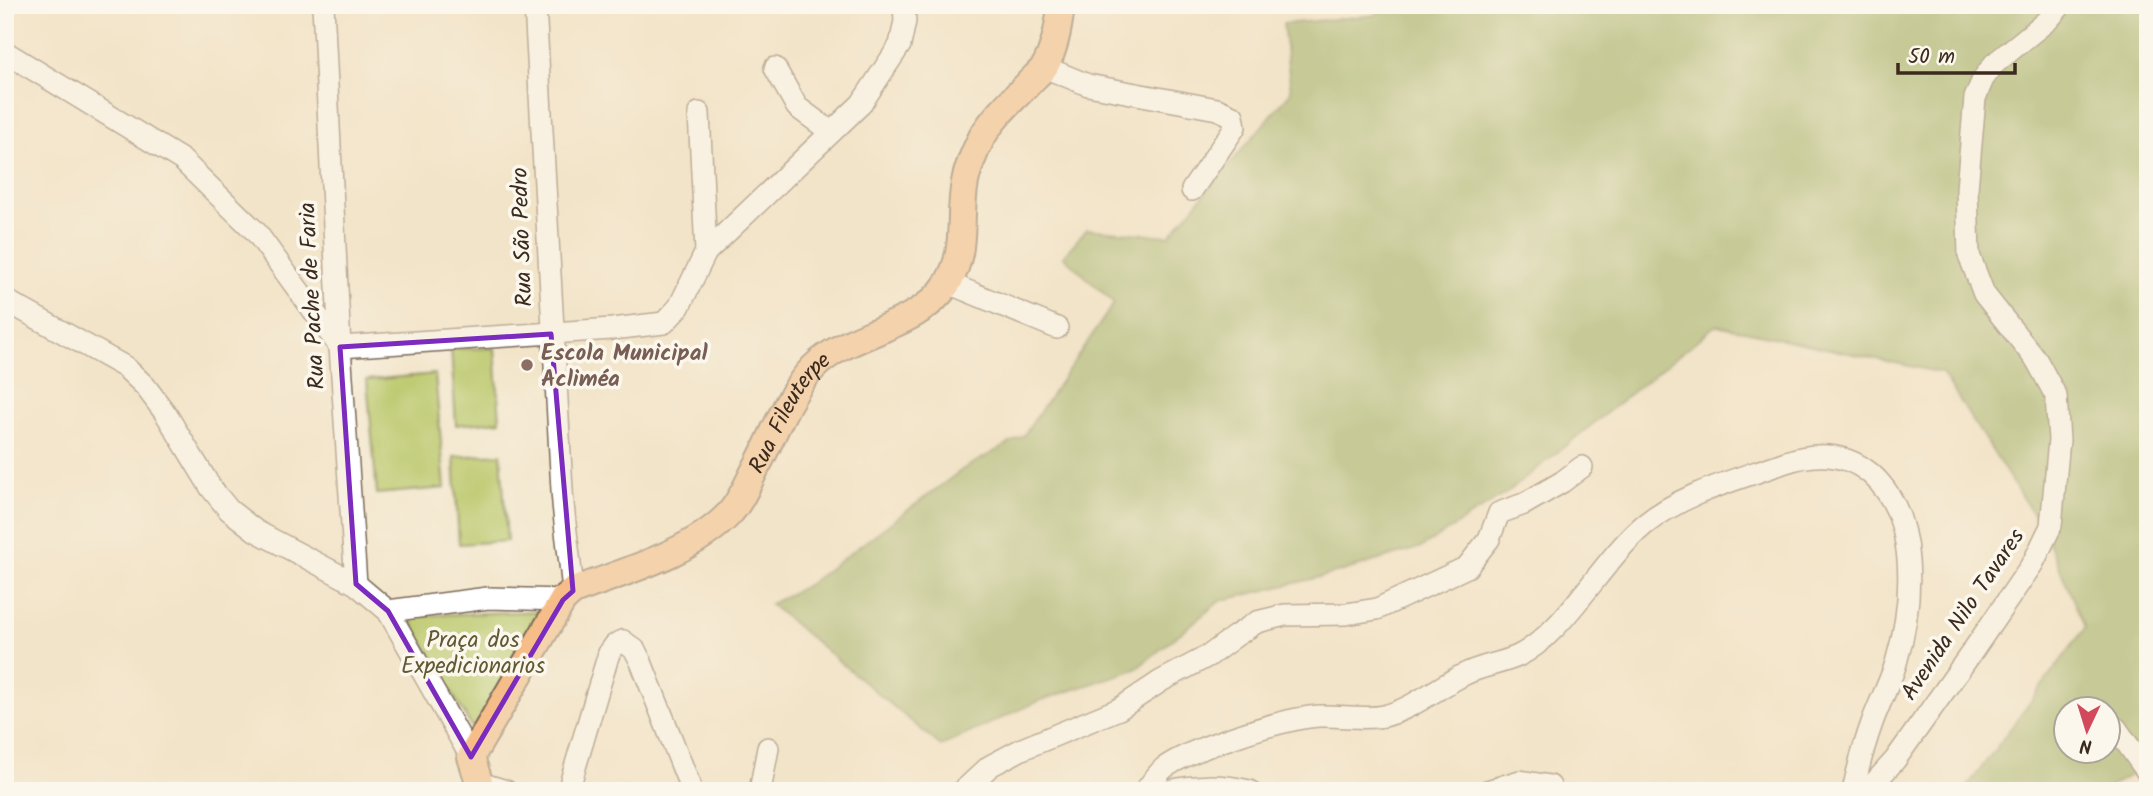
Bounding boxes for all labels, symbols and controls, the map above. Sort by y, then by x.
scale bar [1898,32,2015,76]
text: 50 m [1908,41,1955,74]
street label: Rua São Pedro [503,167,543,307]
street label: Rua Pache de Faria [290,201,336,391]
place label: Escola Municipal Acliméa [541,336,708,398]
street label: Rua Fileuterpe [740,344,839,481]
marker: Escola Municipal Acliméa [519,357,535,373]
street label: Avenida Nilo Tavares [1893,522,2035,708]
park label: Praça dos Expedicionarios [401,623,545,685]
north arrow [2052,694,2122,764]
text: N [2079,730,2093,760]

